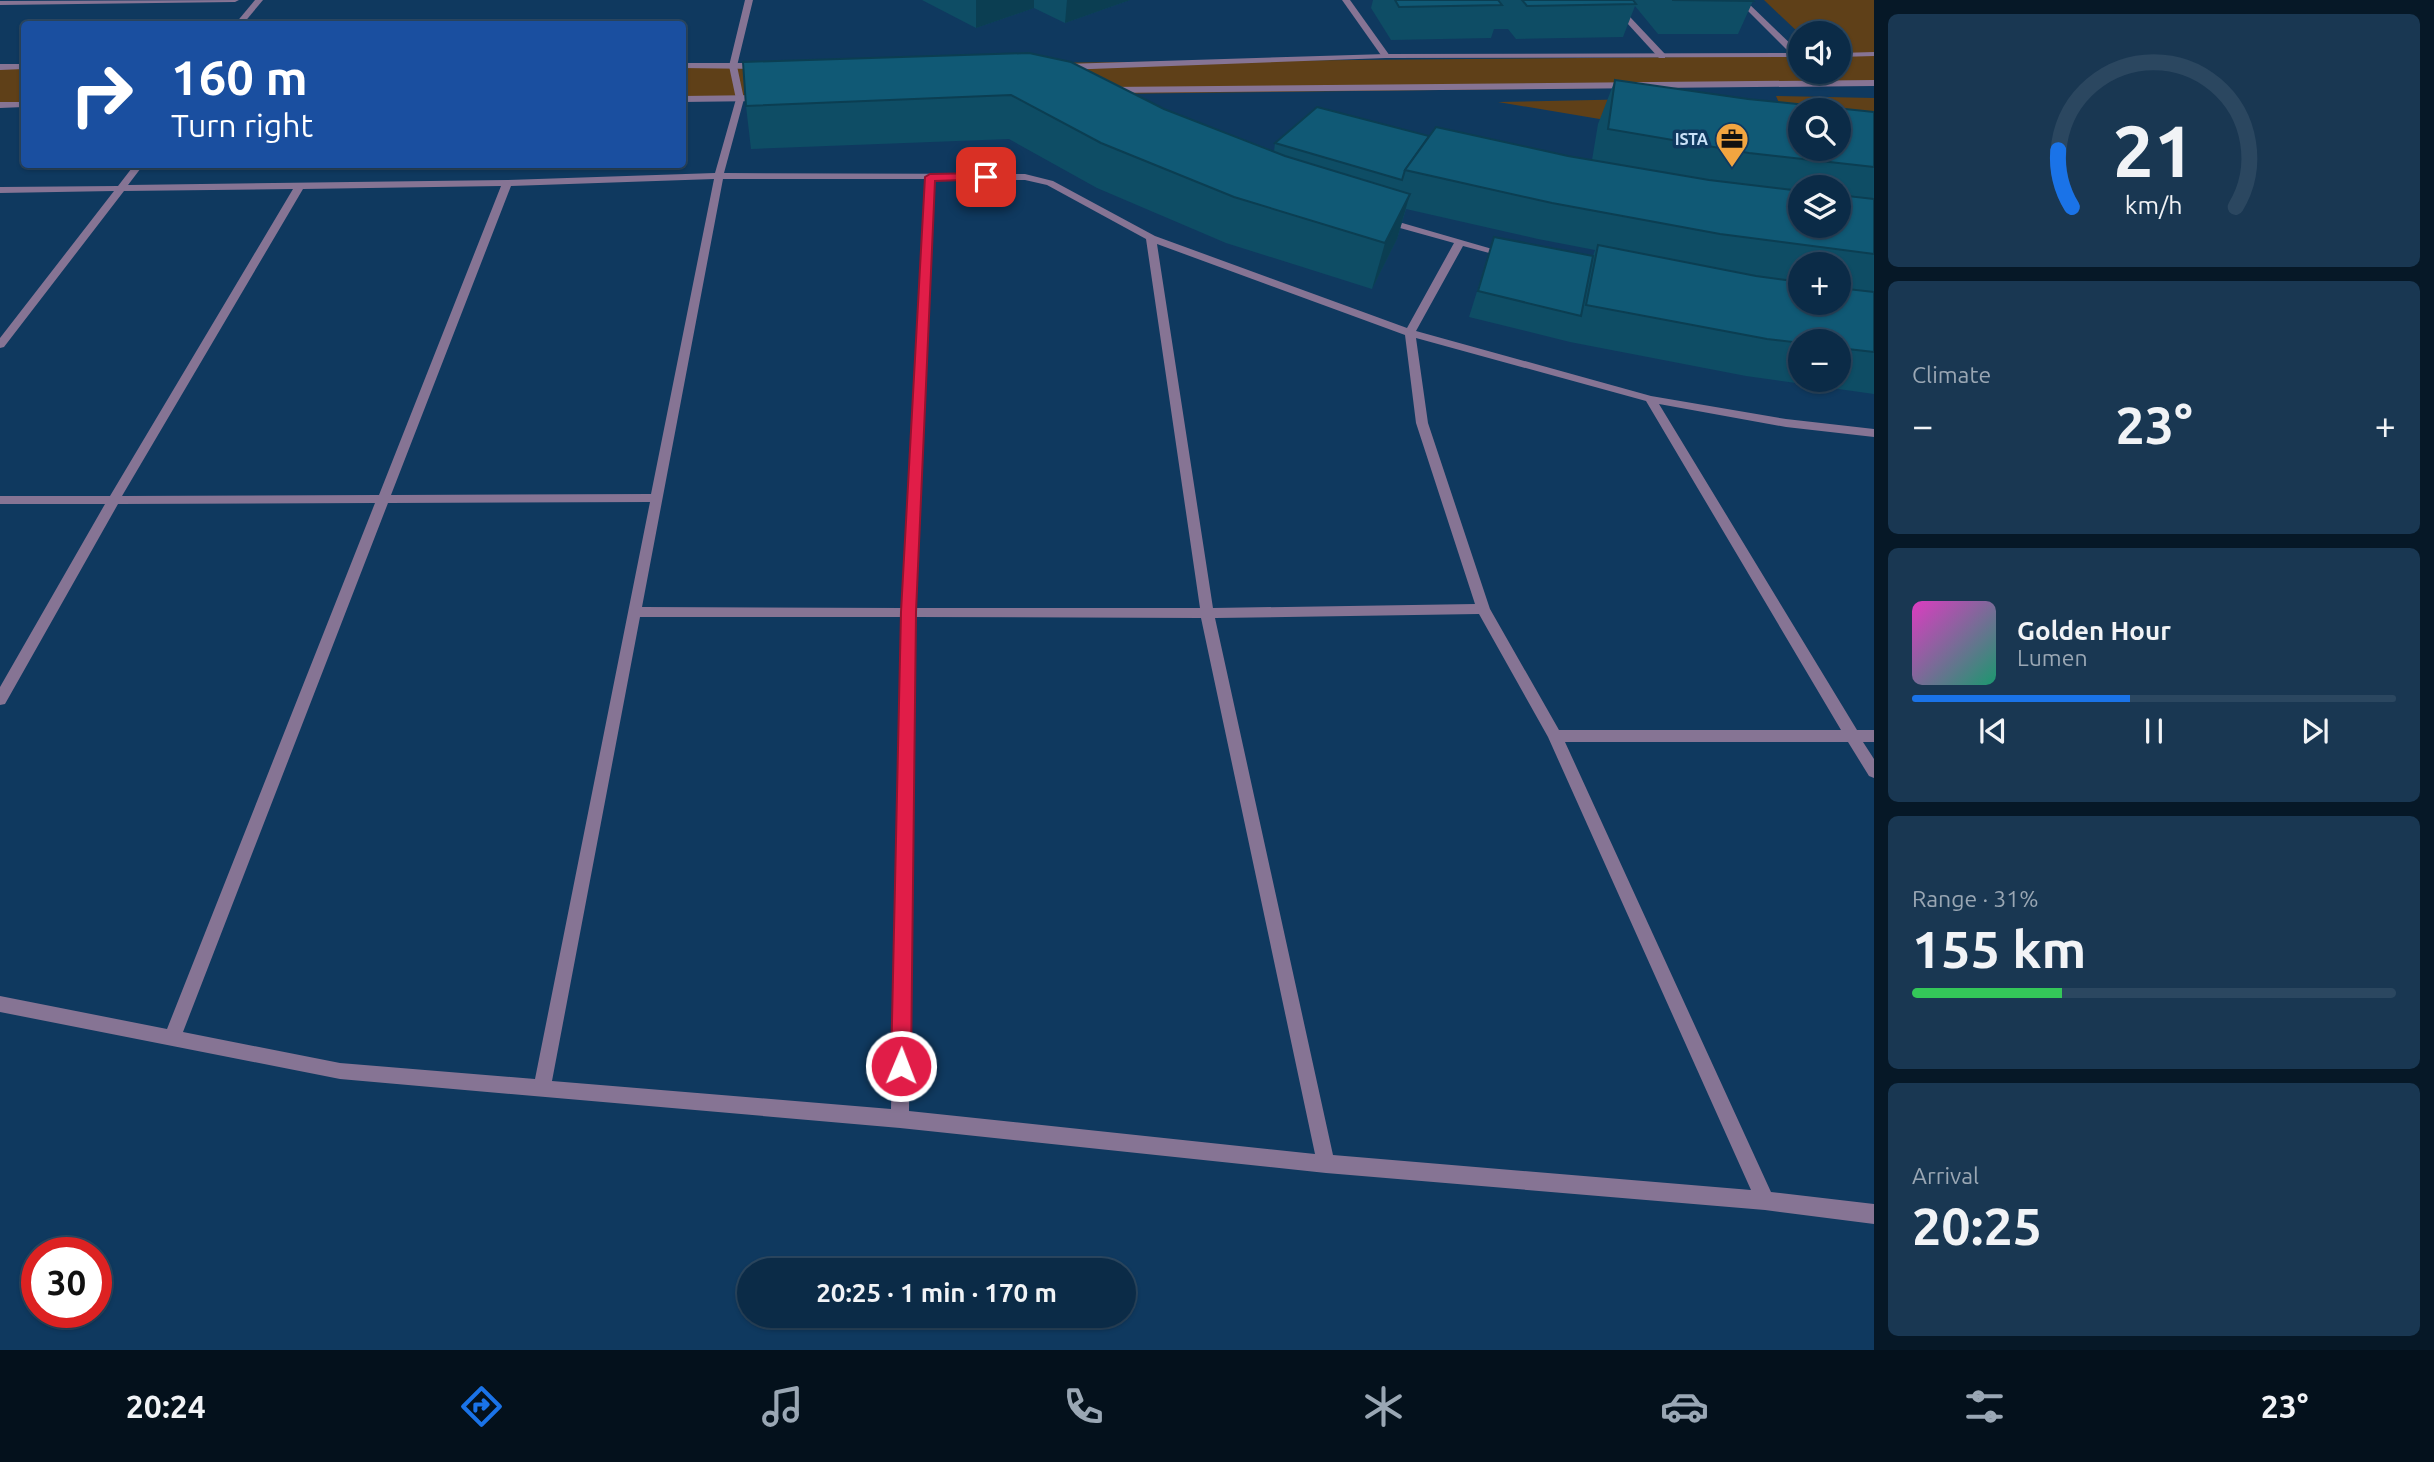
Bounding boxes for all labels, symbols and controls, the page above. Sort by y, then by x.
map controls [1788,21,1851,392]
button: sound [1788,21,1851,84]
icon: right [56,49,147,140]
text: 160 m [171,49,308,104]
button: search [1788,98,1851,161]
text: Turn right [171,107,313,143]
text: 21 [2113,109,2195,191]
office icon: ISTA [1713,120,1751,169]
place label: ISTA [1675,130,1709,148]
pin [956,147,1016,207]
icon: arrive [967,158,1005,196]
button: layers [1788,175,1851,238]
text: km/h [2125,190,2183,218]
button: + [1788,252,1851,315]
button: − [1788,329,1851,392]
text: Climate [1912,362,1991,387]
text: 23° [2115,396,2193,454]
text: − [1912,404,1933,446]
text: + [2375,404,2396,446]
text: Golden Hour [2017,616,2171,645]
text: Lumen [2017,645,2088,670]
icon: previous [1974,712,2012,750]
icon: pause [2135,712,2173,750]
icon: next [2296,712,2334,750]
text: Range · 31% [1912,886,2039,911]
text: 155 km [1912,920,2086,978]
position arrow [864,1029,938,1103]
text: Arrival [1912,1163,1979,1188]
text: 20:25 [1912,1197,2042,1255]
speed limit sign: 30 [21,1237,112,1328]
text: 20:25 · 1 min · 170 m [816,1278,1057,1307]
icon: directions [457,1382,506,1431]
icon: music [758,1382,807,1431]
icon: phone [1059,1382,1108,1431]
icon: climate [1359,1382,1408,1431]
icon: car [1660,1382,1709,1431]
icon: filters [1960,1382,2009,1431]
text: 20:24 [126,1388,206,1424]
text: 23° [2261,1388,2308,1424]

